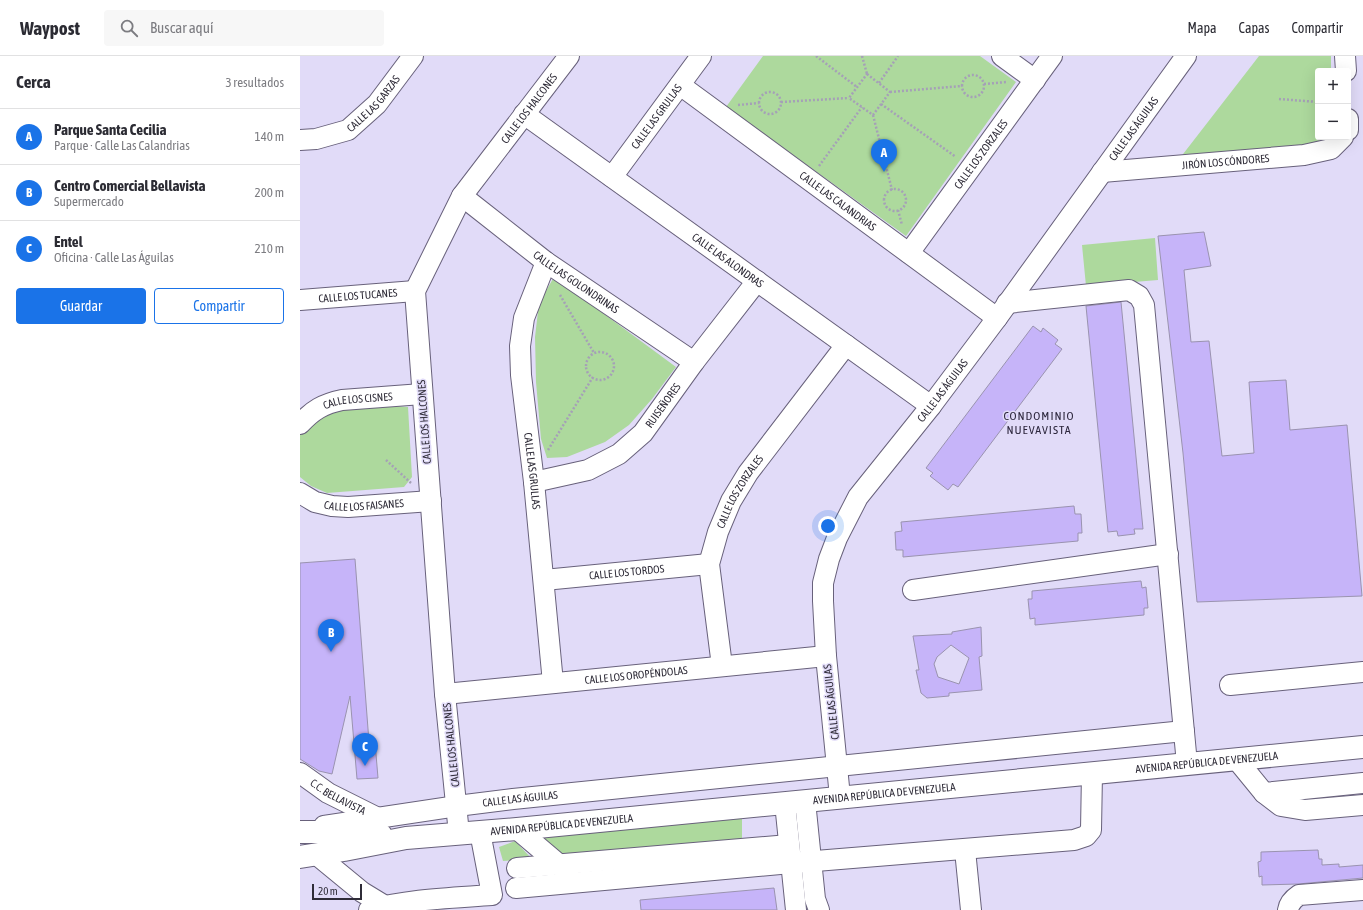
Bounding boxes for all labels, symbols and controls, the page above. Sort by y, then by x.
search box [104,10,384,46]
text: Waypost [20,17,80,39]
icon: search [118,17,140,39]
text: Buscar aquí [150,19,213,36]
text: Mapa [1188,20,1217,36]
text: Capas [1239,20,1270,36]
text: Compartir [1292,20,1343,36]
map controls [1315,68,1351,140]
button: + [1315,68,1351,104]
street label: CALLE LOS HALCONES [498,71,560,146]
text: Cerca [16,72,51,92]
street label: CALLE LAS GARZAS [344,73,402,134]
text: 3 resultados [225,75,284,90]
street label: CALLE LAS GRULLAS [629,82,684,151]
street label: CALLE LAS ÁGUILAS [1106,94,1161,163]
button: − [1315,104,1351,140]
street label: CALLE LOS ZORZALES [952,117,1010,191]
text: Parque Santa Cecilia [54,121,166,138]
text: A [26,129,32,144]
text: 140 m [255,129,284,144]
text: Parque · Calle Las Calandrias [54,138,190,153]
pin: A [871,139,897,172]
street label: JIRÓN LOS CÓNDORES [1181,152,1270,171]
street label: CALLE LAS CALANDRIAS [797,169,879,233]
text: Centro Comercial Bellavista [54,177,206,194]
text: B [26,185,32,200]
text: 200 m [255,185,284,200]
text: Supermercado [54,194,124,209]
street label: CALLE LAS ALONDRAS [690,231,766,290]
text: Entel [54,233,83,250]
text: C [26,241,32,256]
text: 210 m [255,241,284,256]
street label: CALLE LAS GOLONDRINAS [531,248,622,316]
text: Oficina · Calle Las Águilas [54,250,174,265]
street label: CALLE LOS TUCANES [318,286,398,305]
button: Guardar [16,288,146,324]
button: Compartir [154,288,284,324]
street label: CALLE LAS ÁGUILAS [915,356,970,424]
street label: CALLE LOS HALCONES [415,379,433,465]
street label: RUISEÑORES [643,381,683,430]
street label: CALLE LOS CISNES [321,390,393,411]
district label: CONDOMINIO NUEVAVISTA [1003,409,1075,437]
street label: CALLE LAS GRULLAS [522,432,543,510]
street label: CALLE LOS ZORZALES [714,453,766,530]
street label: CALLE LOS FAISANES [323,497,405,513]
your location [818,516,838,536]
street label: CALLE LOS TORDOS [588,562,665,582]
pin: B [318,619,344,652]
street label: CALLE LAS ÁGUILAS [821,663,841,740]
street label: CALLE LOS OROPÉNDOLAS [584,664,688,686]
street label: CALLE LOS HALCONES [441,702,461,788]
pin: C [352,733,378,766]
street label: AVENIDA REPÚBLICA DE VENEZUELA [1135,749,1279,775]
street label: C.C. BELLAVISTA [308,776,368,817]
street label: AVENIDA REPÚBLICA DE VENEZUELA [812,780,957,806]
street label: CALLE LAS ÁGUILAS [482,788,559,809]
street label: AVENIDA REPÚBLICA DE VENEZUELA [490,812,634,837]
scale bar [312,882,362,901]
text: 20 m [318,885,338,897]

